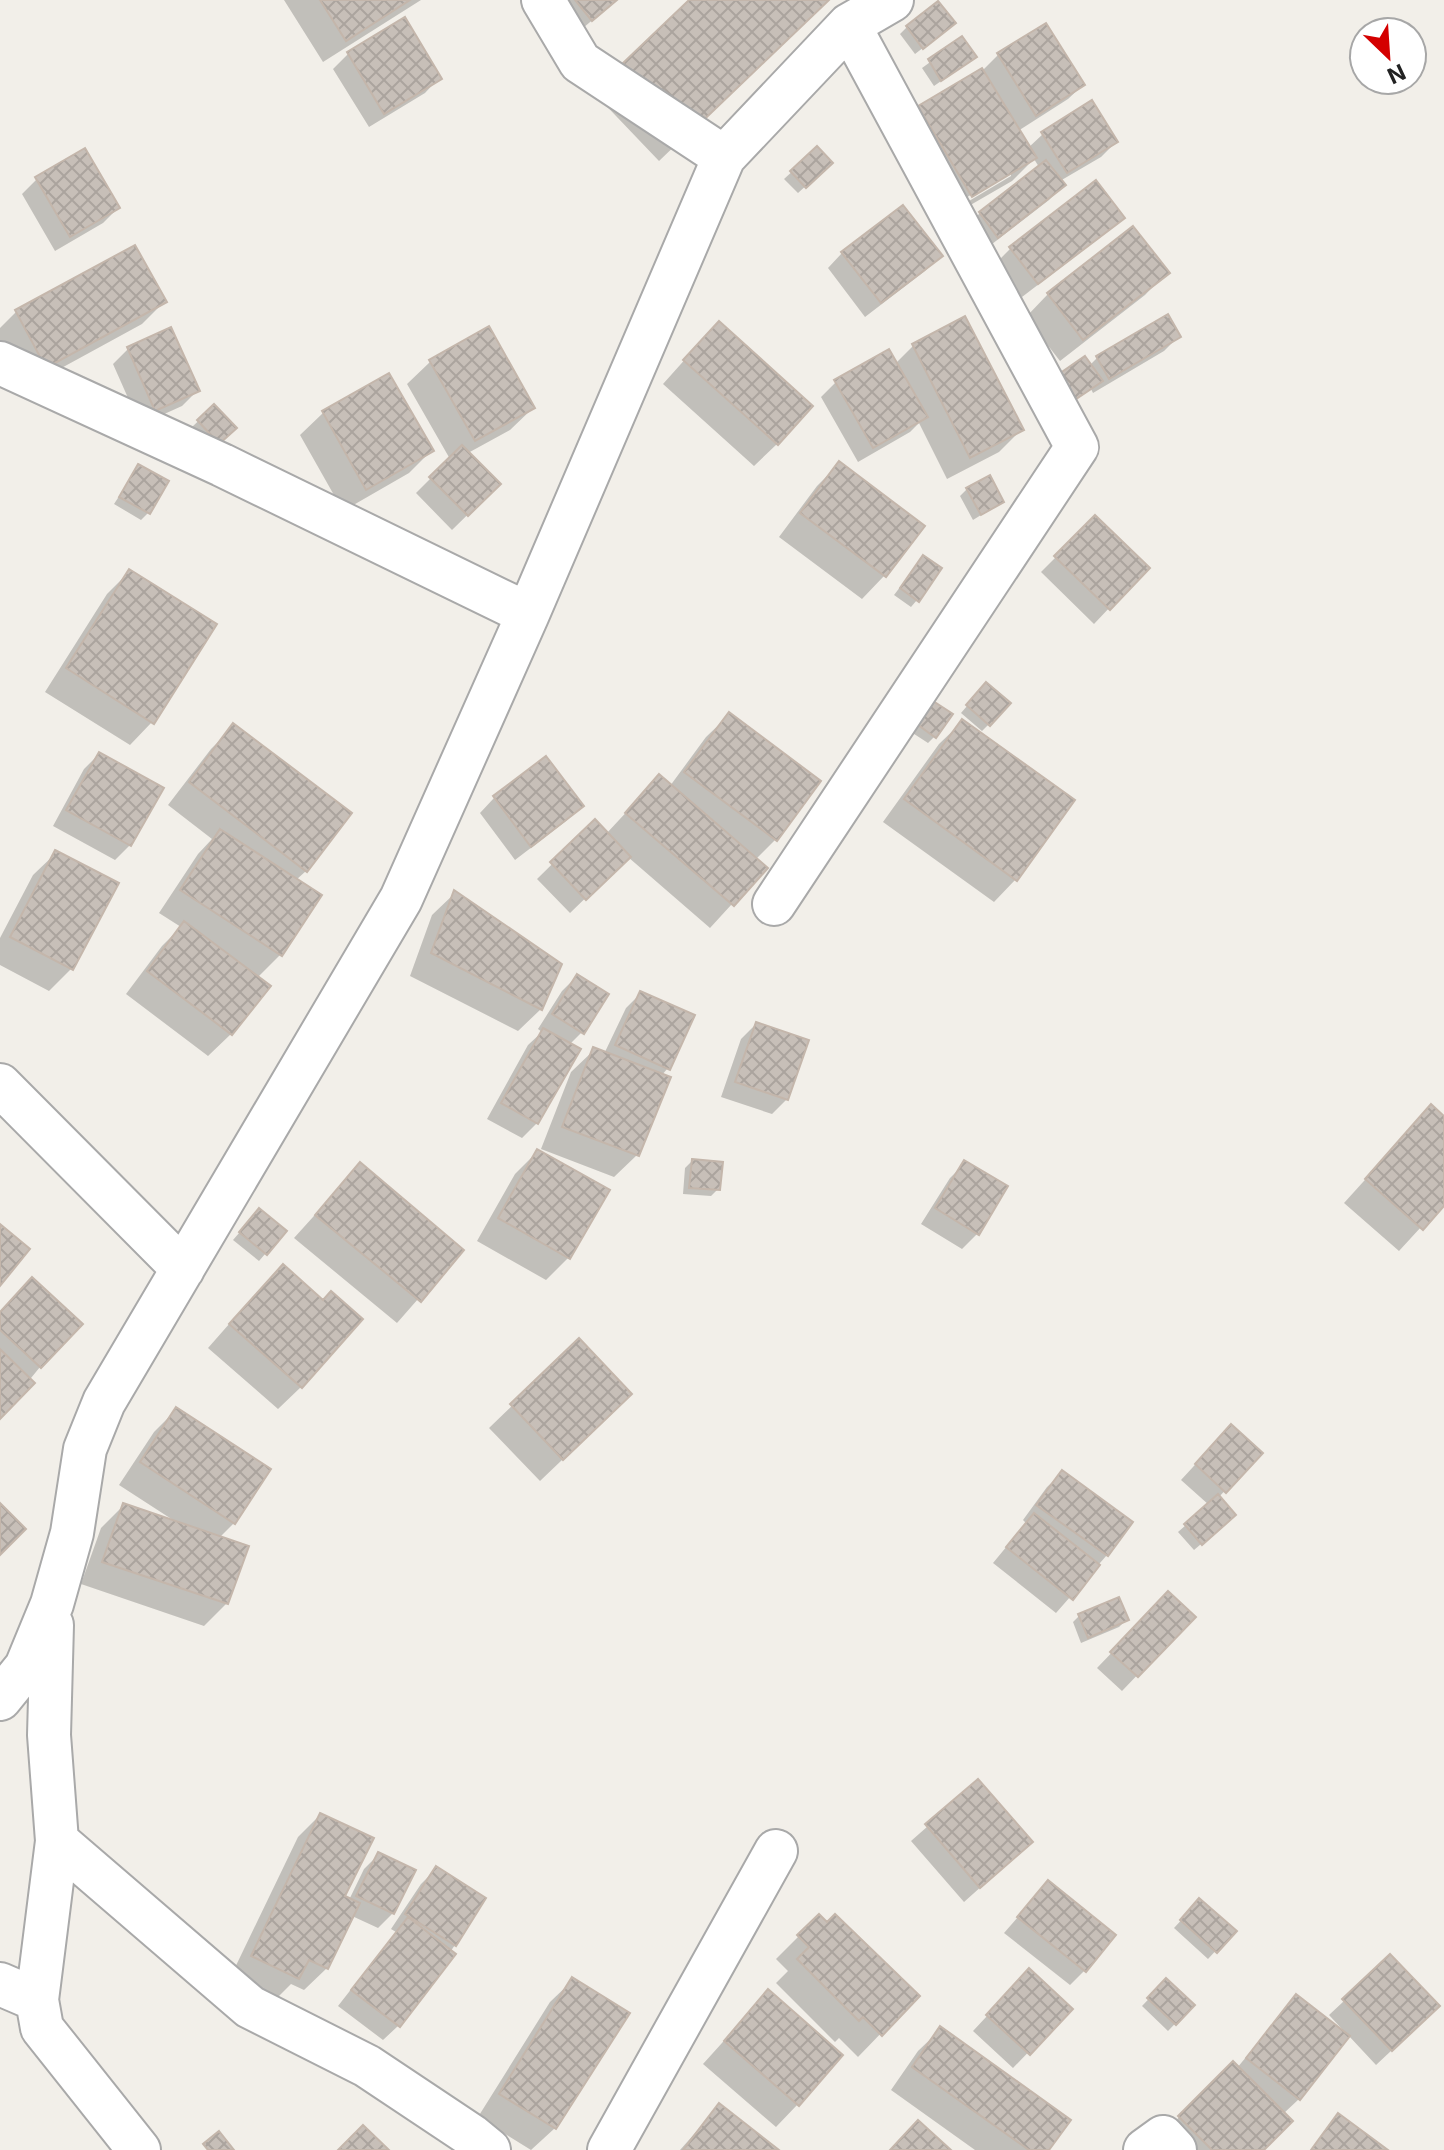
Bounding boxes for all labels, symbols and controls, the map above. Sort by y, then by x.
north arrow [1348,16,1428,96]
text: N [1383,59,1410,89]

